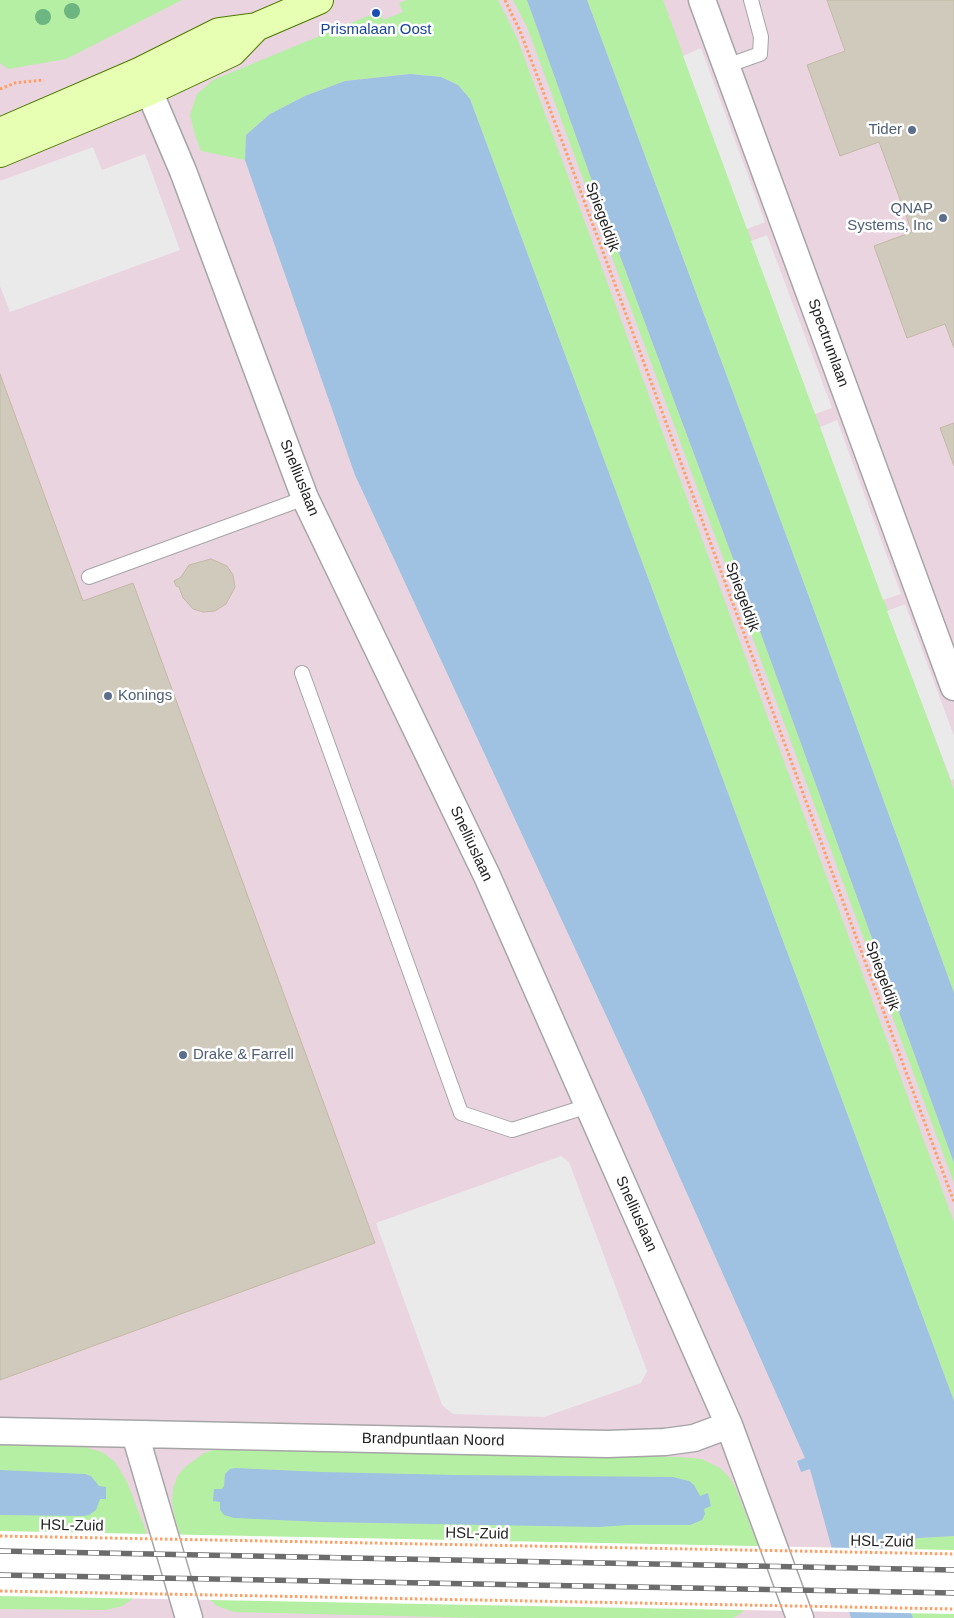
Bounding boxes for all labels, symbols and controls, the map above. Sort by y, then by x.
marker: Prismalaan Oost [370,7,382,19]
place label: Prismalaan Oost [321,21,431,39]
place label: Tider [868,121,902,139]
marker: Tider [906,124,918,136]
street label: Spiegeldijk [581,180,623,254]
place label: QNAP Systems, Inc [847,200,933,235]
marker: QNAP Systems, Inc [937,212,949,224]
street label: Spectrumlaan [804,296,852,390]
street label: Snelliuslaan [276,437,322,519]
street label: Spiegeldijk [721,560,763,634]
place label: Konings [118,687,172,705]
marker: Konings [102,690,114,702]
street label: Snelliuslaan [446,804,496,884]
street label: Spiegeldijk [861,939,903,1013]
place label: Drake & Farrell [193,1046,294,1064]
marker: Drake & Farrell [177,1049,189,1061]
street label: Snelliuslaan [611,1173,661,1255]
street label: Brandpuntlaan Noord [362,1430,504,1450]
street label: HSL-Zuid [40,1516,104,1536]
street label: HSL-Zuid [445,1524,509,1544]
street label: HSL-Zuid [850,1532,914,1552]

